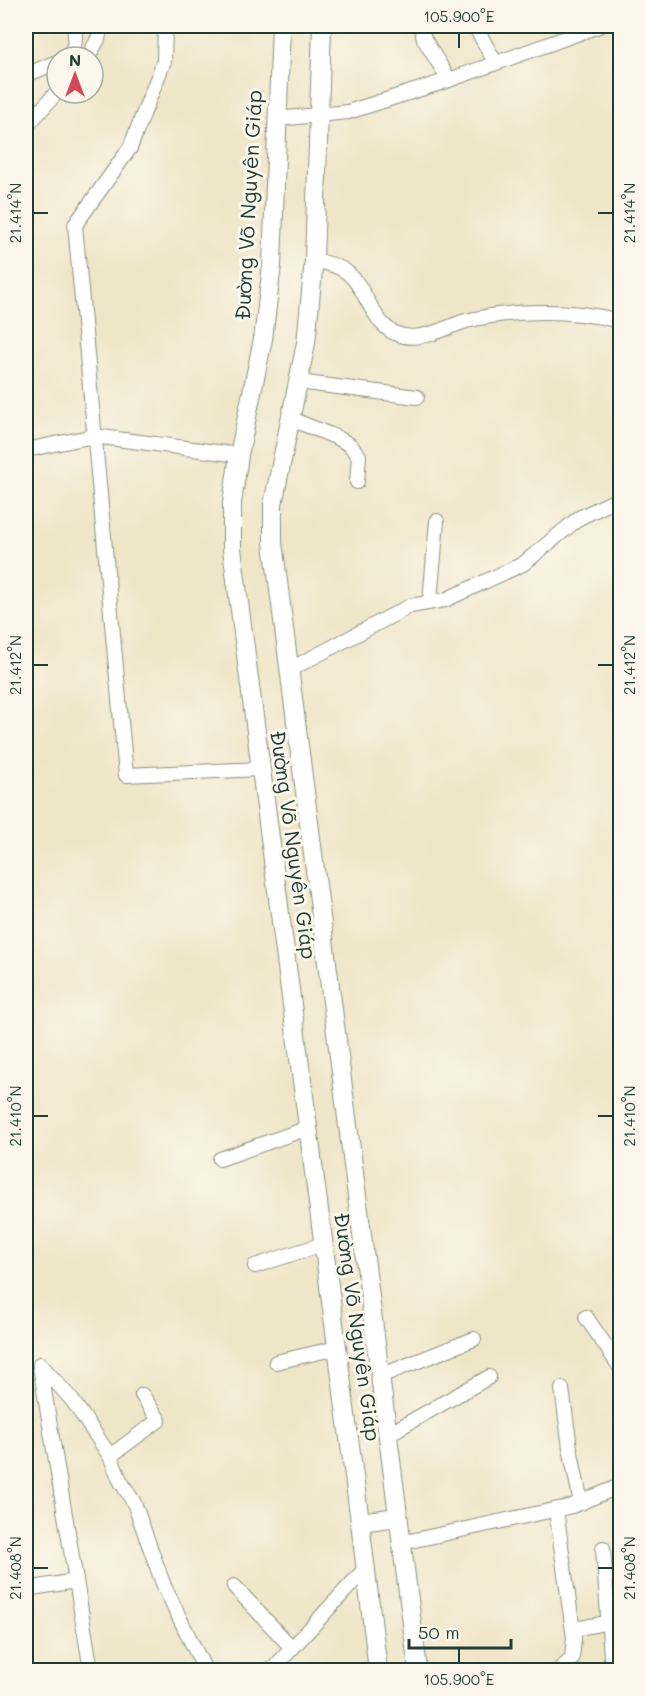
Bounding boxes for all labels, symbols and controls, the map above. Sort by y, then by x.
text: 105.900°E [424,6,495,26]
north arrow [45,45,105,105]
text: N [69,49,81,70]
street label: Đường Võ Nguyên Giáp [228,89,267,321]
text: 21.414°N [5,183,25,243]
text: 21.414°N [619,183,639,243]
text: 21.412°N [5,635,25,695]
text: 21.412°N [619,635,639,695]
street label: Đường Võ Nguyên Giáp [265,729,324,961]
text: 21.410°N [5,1085,25,1147]
text: 21.410°N [619,1085,639,1147]
street label: Đường Võ Nguyên Giáp [329,1211,388,1443]
text: 21.408°N [5,1536,25,1600]
text: 21.408°N [619,1536,639,1600]
scale bar [409,1612,511,1650]
text: 50 m [418,1620,460,1644]
text: 105.900°E [424,1669,495,1689]

